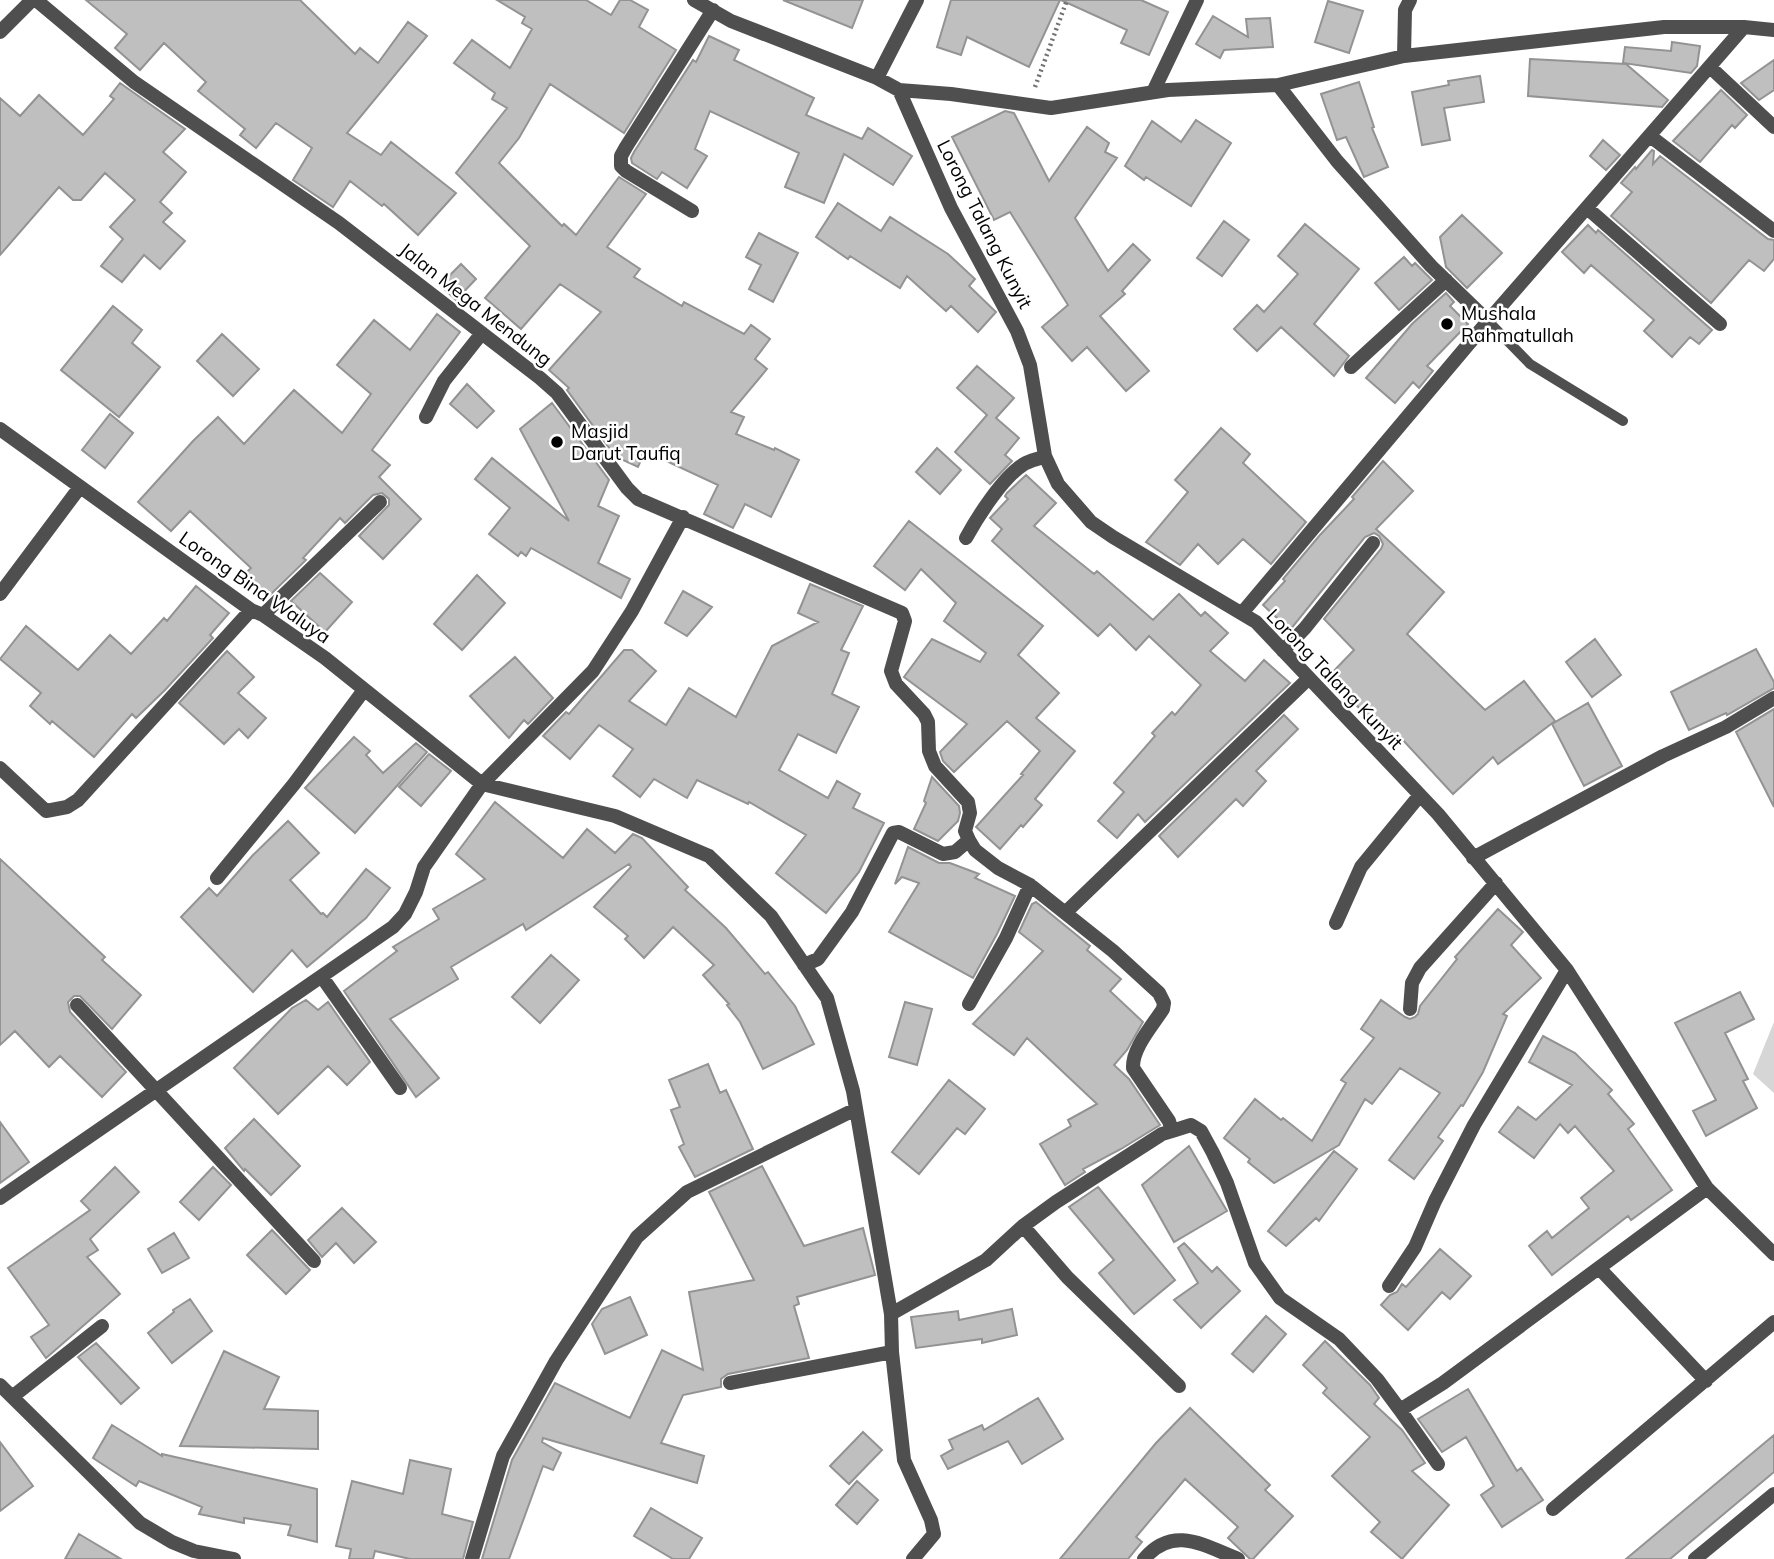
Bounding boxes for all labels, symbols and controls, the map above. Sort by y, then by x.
street label: Lorong Talang Kunyit [932,136,1038,313]
street label: Jalan Mega Mendung [395,237,557,371]
place label: Mushala Rahmatullah [1461,301,1574,347]
marker: Mushala Rahmatullah [1439,316,1455,332]
place label: Masjid Darut Taufiq [571,419,681,465]
marker: Masjid Darut Taufiq [549,434,565,450]
street label: Lorong Bina Waluya [175,526,335,648]
street label: Lorong Talang Kunyit [1262,604,1409,755]

